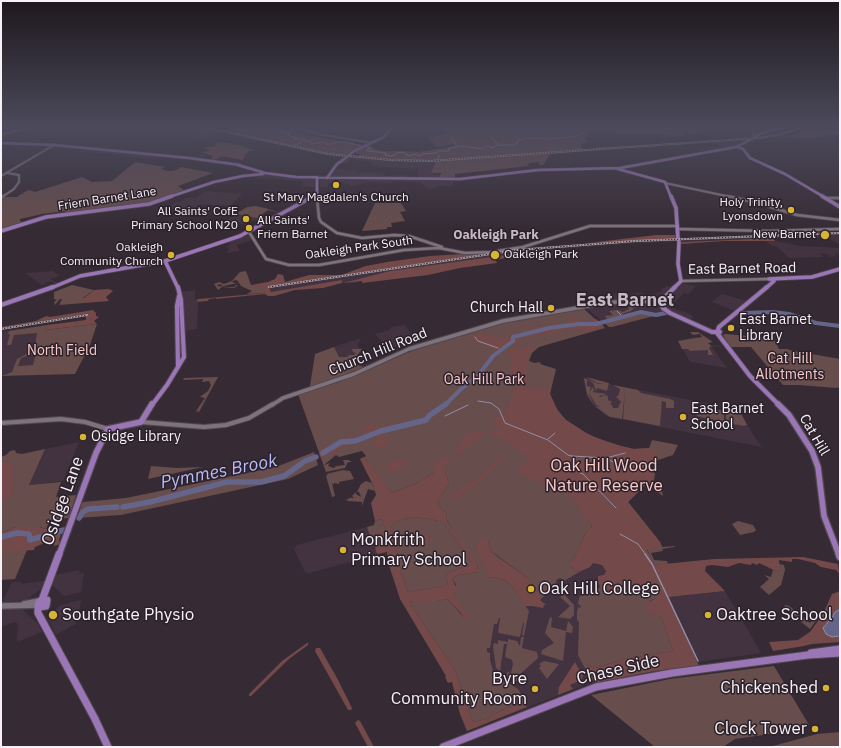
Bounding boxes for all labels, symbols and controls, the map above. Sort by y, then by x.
marker: St Mary Magdalen's Church [331,180,341,190]
street label: Friern Barnet Lane [57,184,157,214]
place label: St Mary Magdalen's Church [263,191,409,205]
place label: Holy Trinity, Lyonsdown [719,196,783,224]
place label: All Saints' CofE Primary School N20 [131,205,238,233]
marker: Holy Trinity, Lyonsdown [786,205,796,215]
marker: All Saints' CofE Primary School N20 [241,214,251,224]
place label: All Saints' Friern Barnet [257,214,328,242]
marker: All Saints' Friern Barnet [244,223,254,233]
district label: Oakleigh Park [453,227,539,243]
place label: New Barnet [753,228,816,242]
marker: New Barnet [819,229,831,241]
street label: Oakleigh Park South [304,233,414,263]
place label: Oakleigh Community Church [60,241,163,269]
place label: Oakleigh Park [504,248,578,262]
marker: Oakleigh Park [489,249,501,261]
marker: Oakleigh Community Church [166,250,176,260]
street label: East Barnet Road [688,260,796,278]
district label: East Barnet [576,290,674,312]
place label: Church Hall [470,300,543,316]
marker: Church Hall [546,303,556,313]
place label: East Barnet Library [739,312,812,344]
marker: East Barnet Library [726,323,736,333]
street label: Church Hill Road [326,325,430,379]
park label: North Field [27,343,97,359]
park label: Cat Hill Allotments [756,351,824,384]
park label: Oak Hill Park [444,372,524,388]
place label: East Barnet School [691,401,764,434]
street label: Cat Hill [795,411,833,459]
marker: East Barnet School [678,412,688,422]
place label: Osidge Library [91,429,181,445]
marker: Osidge Library [78,432,88,442]
water label: Pymmes Brook [159,450,279,494]
street label: Osidge Lane [37,454,89,548]
park label: Oak Hill Wood Nature Reserve [545,456,663,496]
place label: Monkfrith Primary School [351,530,466,570]
marker: Monkfrith Primary School [338,545,348,555]
place label: Oak Hill College [539,579,659,599]
marker: Oak Hill College [526,584,536,594]
place label: Southgate Physio [62,605,194,625]
place label: Oaktree School [716,605,832,625]
marker: Southgate Physio [47,609,59,621]
marker: Oaktree School [703,610,713,620]
street label: Chase Side [575,651,661,689]
place label: Byre Community Room [391,669,527,709]
place label: Chickenshed [720,678,818,698]
marker: Chickenshed [821,683,831,693]
marker: Byre Community Room [530,684,540,694]
place label: Clock Tower [714,719,807,739]
marker: Clock Tower [810,724,820,734]

